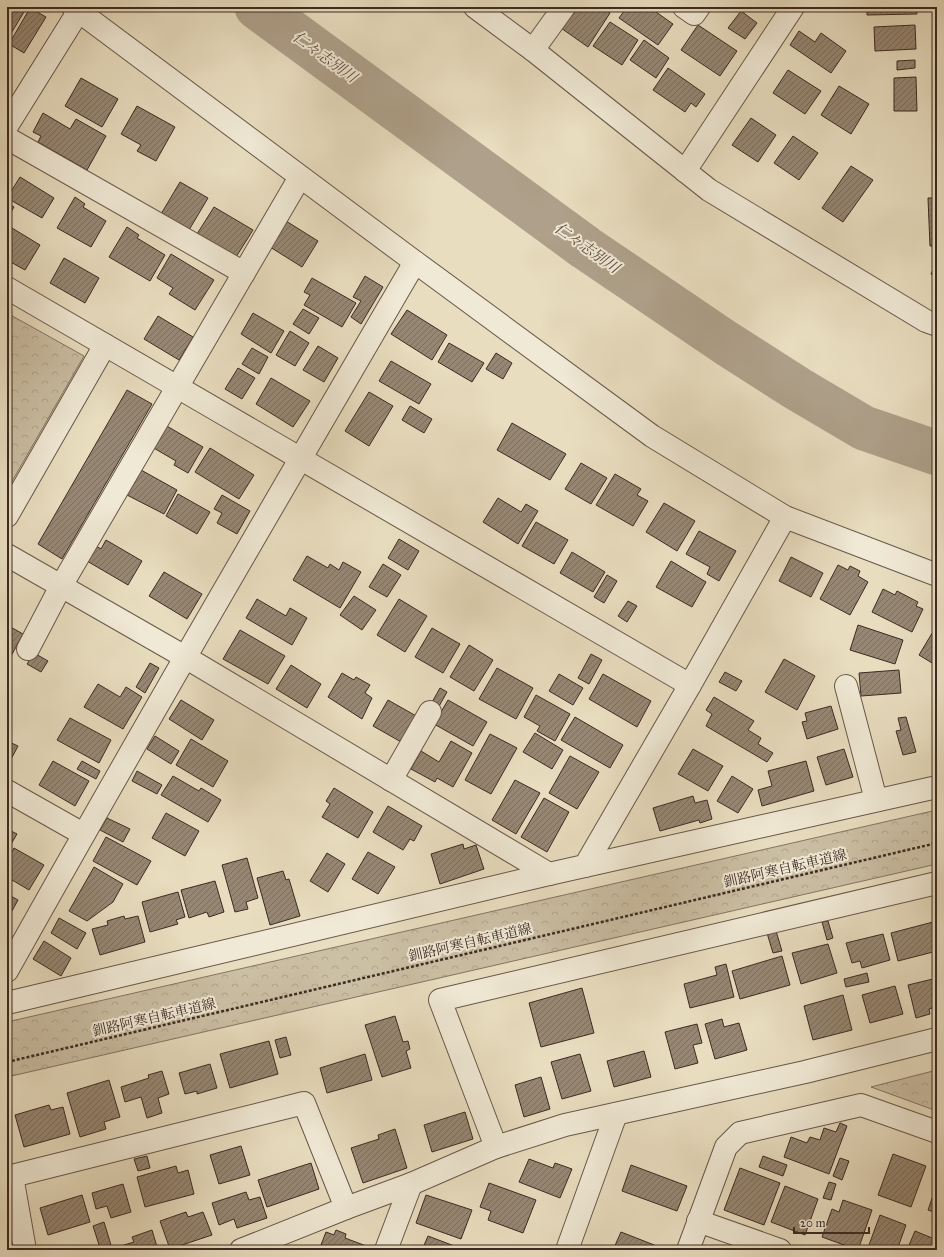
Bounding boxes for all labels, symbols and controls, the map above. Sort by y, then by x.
water label: 仁々志別川 [289,28,362,87]
water label: 仁々志別川 [551,219,625,278]
street label: 釧路阿寒自転車道線 [722,846,848,891]
street label: 釧路阿寒自転車道線 [407,920,533,965]
street label: 釧路阿寒自転車道線 [91,995,217,1040]
scale bar [794,1209,869,1235]
text: 20 m [800,1216,826,1230]

